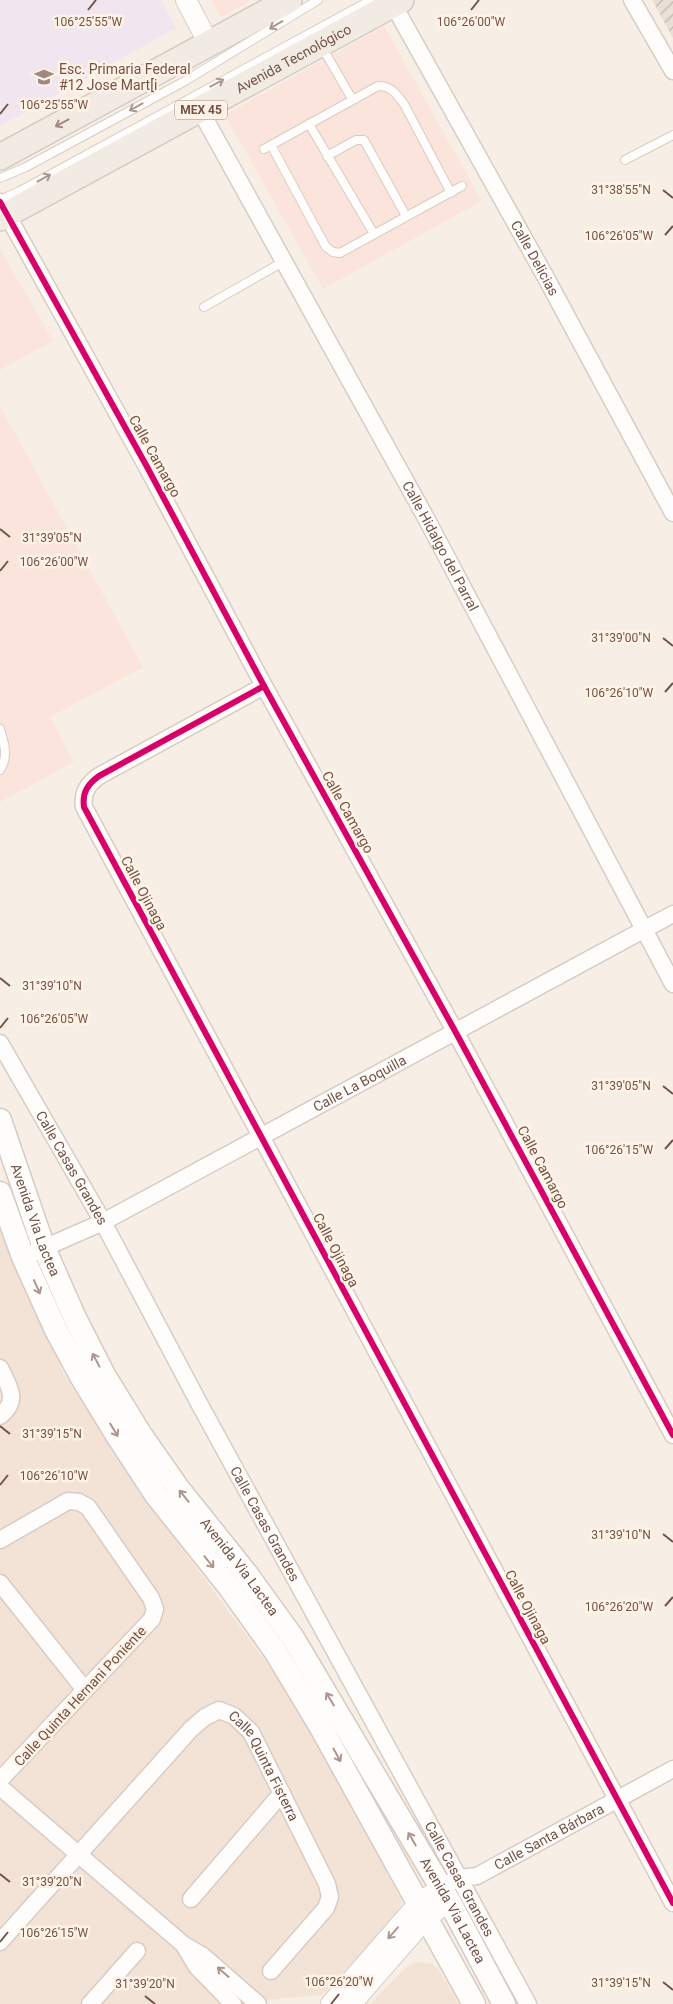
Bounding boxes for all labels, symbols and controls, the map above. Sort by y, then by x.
text: 106°25'55"W [54,15,122,29]
text: 106°26'00"W [437,15,505,29]
street label: Avenida Tecnológico [233,21,354,96]
one-way arrow [270,21,284,31]
place label: Esc. Primaria Federal #12 Jose Mart[i [59,61,191,93]
school or university icon: Esc. Primaria Federal #12 Jose Mart[i [33,66,55,88]
one-way arrow [209,78,224,88]
text: 106°25'55"W [20,98,88,112]
road number: MEX 45 [175,100,227,120]
one-way arrow [129,103,144,112]
one-way arrow [55,119,69,129]
one-way arrow [36,173,51,183]
text: 31°38'55"N [591,183,651,197]
street label: Calle Delicias [508,218,562,298]
text: 106°26'05"W [585,229,653,243]
street label: Calle Camargo [126,412,184,500]
street label: Calle Hidalgo del Parral [399,478,482,614]
text: 31°39'05"N [22,531,82,545]
text: 106°26'00"W [20,555,88,569]
text: 31°39'00"N [591,631,651,645]
text: 106°26'10"W [585,686,653,700]
street label: Calle Camargo [319,768,377,856]
street label: Calle Ojinaga [118,853,170,933]
text: 31°39'10"N [22,979,82,993]
text: 106°26'05"W [20,1012,88,1026]
street label: Calle La Boquilla [310,1052,409,1115]
text: 31°39'05"N [591,1079,651,1093]
street label: Calle Casas Grandes [33,1108,111,1228]
street label: Calle Camargo [514,1123,572,1211]
text: 106°26'15"W [585,1143,653,1157]
street label: Avenida Via Lactea [8,1162,63,1279]
street label: Calle Ojinaga [310,1210,362,1290]
one-way arrow [32,1279,42,1294]
one-way arrow [91,1352,101,1367]
one-way arrow [108,1423,119,1437]
text: 31°39'15"N [22,1427,82,1441]
street label: Calle Casas Grandes [227,1463,303,1584]
text: 106°26'10"W [20,1469,88,1483]
one-way arrow [179,1490,190,1503]
street label: Avenida Via Lactea [197,1515,282,1619]
text: 31°39'10"N [591,1528,651,1542]
one-way arrow [203,1555,214,1568]
street label: Calle Ojinaga [502,1567,554,1647]
text: 106°26'20"W [585,1600,653,1614]
street label: Calle Quinta Hernani Poniente [11,1623,149,1769]
one-way arrow [325,1692,335,1706]
street label: Calle Quinta Fisterra [225,1707,302,1823]
one-way arrow [332,1748,342,1762]
street label: Calle Santa Bárbara [491,1800,607,1873]
street label: Calle Casas Grandes [422,1819,497,1939]
one-way arrow [407,1832,417,1847]
street label: Avenida Via Lactea [417,1855,489,1966]
text: 31°39'20"N [22,1875,82,1889]
text: 106°26'15"W [20,1926,88,1940]
one-way arrow [387,1927,399,1940]
one-way arrow [216,1967,229,1978]
text: 106°26'20"W [305,1975,373,1989]
text: 31°39'15"N [591,1976,651,1990]
text: 31°39'20"N [115,1977,175,1991]

